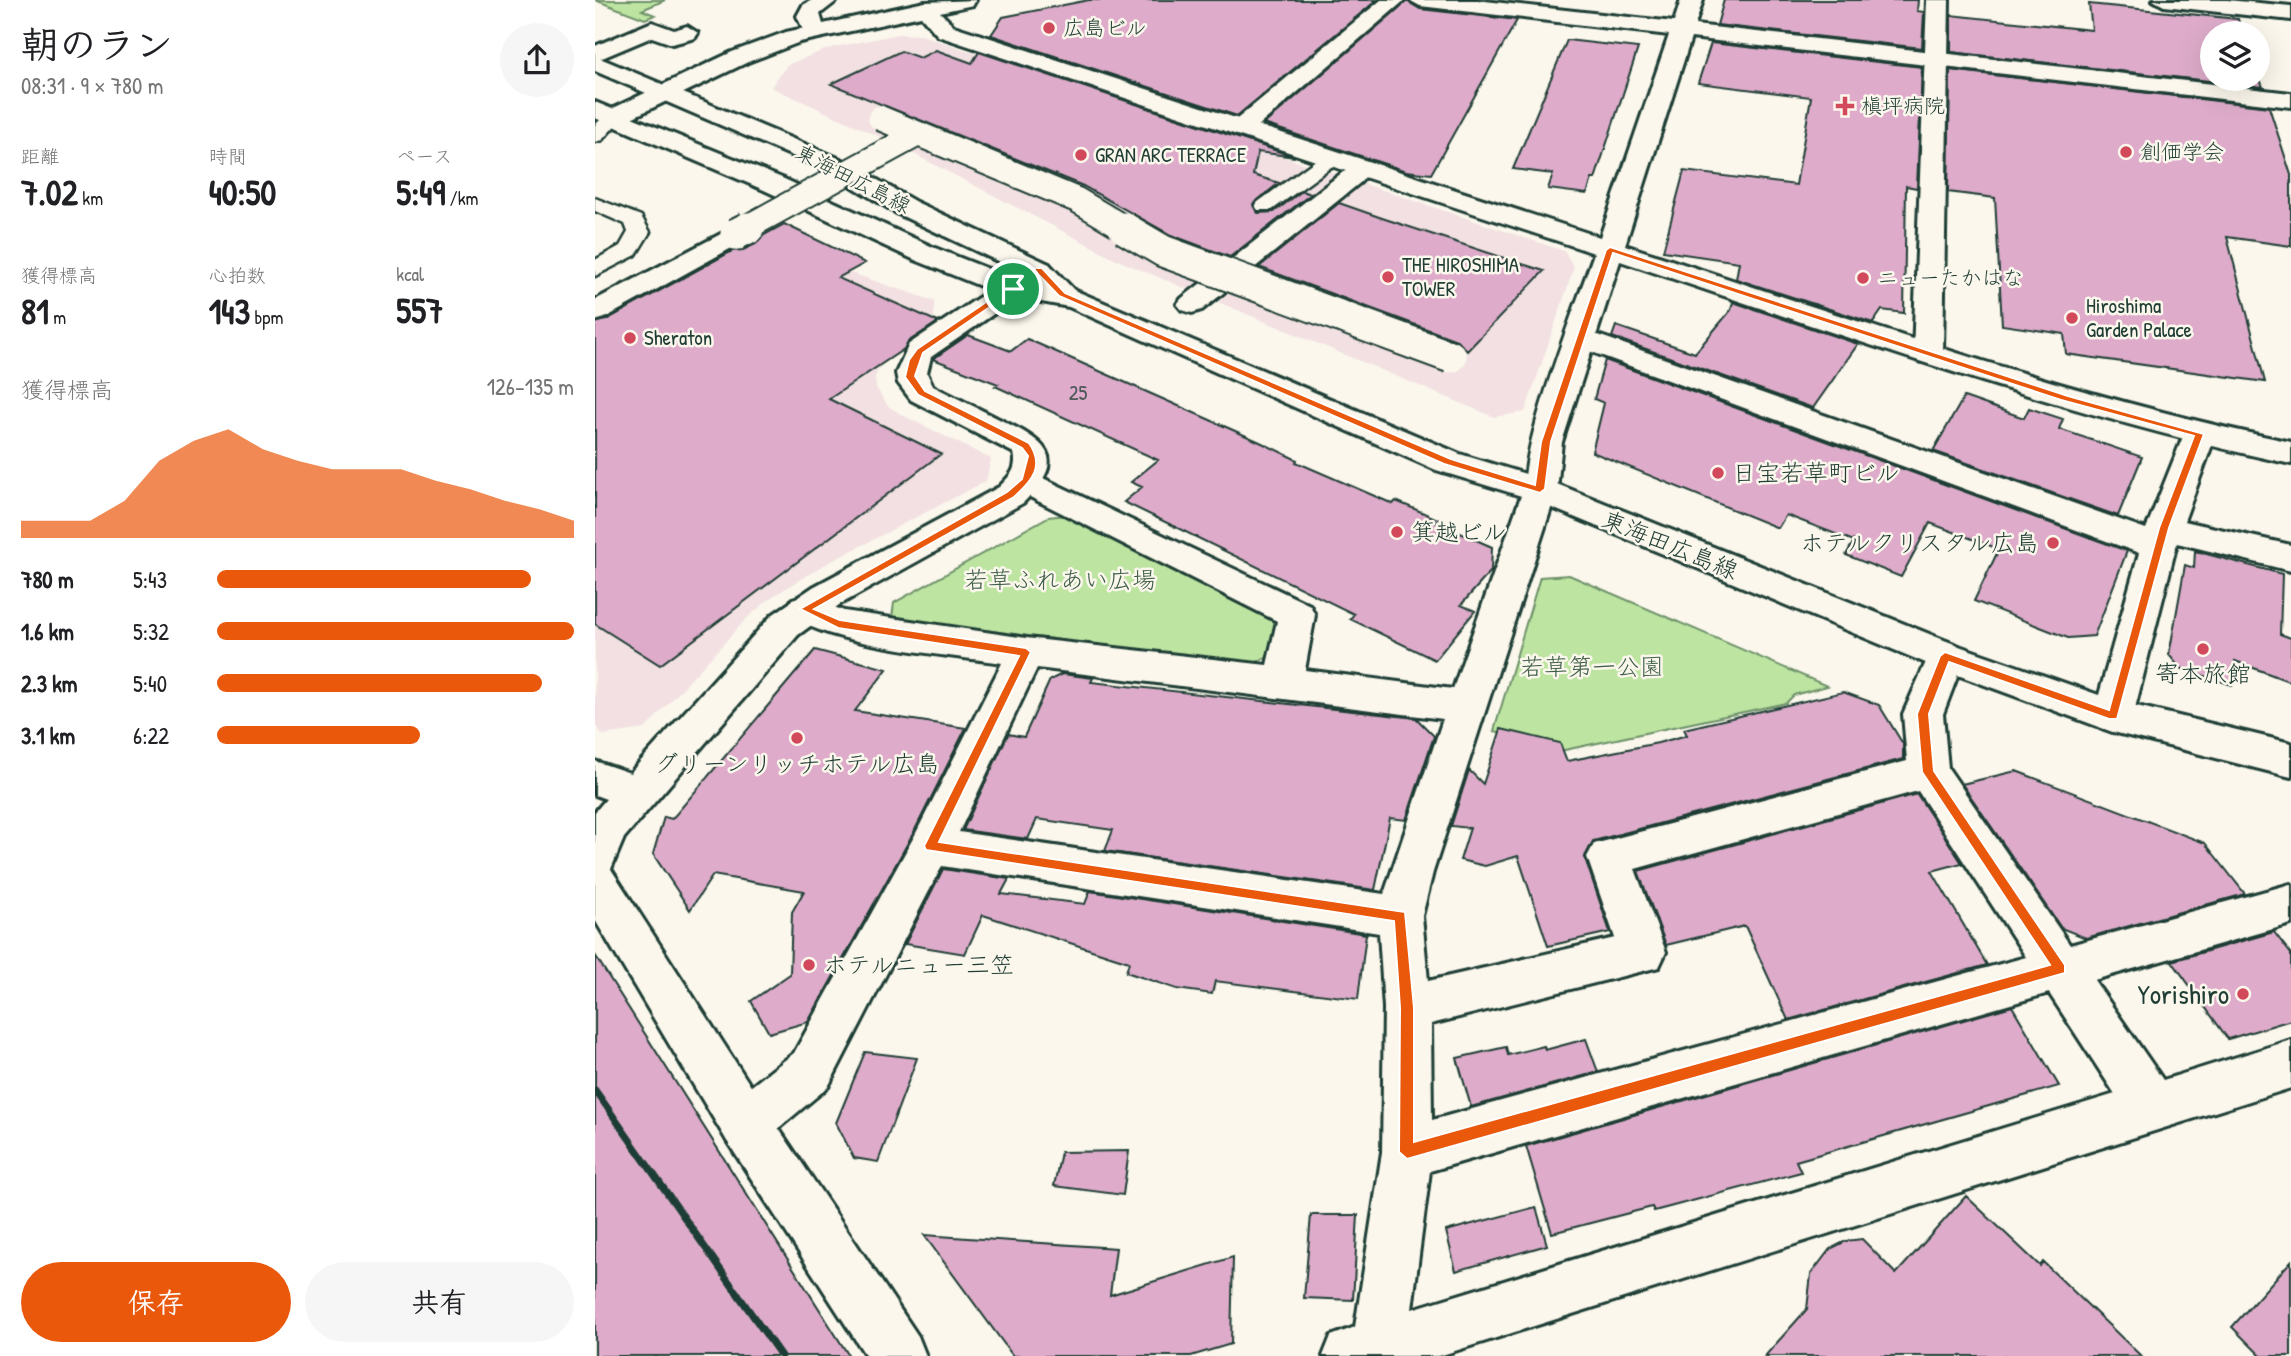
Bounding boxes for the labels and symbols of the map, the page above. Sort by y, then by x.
place label: 広島ビル [1063,13,1147,42]
marker: 広島ビル [1041,20,1057,36]
place label: 槇坪病院 [1861,91,1945,120]
marker: 槇坪病院 [1835,96,1855,116]
street label: 東海田広島線 [791,137,916,220]
place label: 創価学会 [2140,137,2224,166]
place label: GRAN ARC TERRACE [1095,140,1246,169]
marker: 創価学会 [2118,144,2134,160]
marker: GRAN ARC TERRACE [1073,147,1089,163]
place label: THE HIROSHIMA TOWER [1402,250,1519,303]
pin [983,259,1043,319]
place label: ニューたかはな [1877,263,2024,292]
marker: THE HIROSHIMA TOWER [1380,269,1396,285]
marker: ニューたかはな [1855,270,1871,286]
place label: Hiroshima Garden Palace [2086,291,2192,344]
marker: Hiroshima Garden Palace [2064,310,2080,326]
place label: Sheraton [644,323,712,352]
marker: Sheraton [622,330,638,346]
house number: 25 [1069,378,1087,407]
place label: 日宝若草町ビル [1732,456,1900,488]
marker: 日宝若草町ビル [1710,465,1726,481]
street label: 東海田広島線 [1598,502,1743,586]
place label: 箕越ビル [1411,515,1507,547]
marker: 箕越ビル [1389,524,1405,540]
place label: ホテルクリスタル広島 [1800,526,2039,558]
marker: ホテルクリスタル広島 [2045,535,2061,551]
park label: 若草ふれあい広場 [964,563,1156,595]
marker: 寄本旅館 [2195,641,2211,657]
park label: 若草第一公園 [1520,650,1664,682]
place label: 寄本旅館 [2155,657,2251,689]
marker: グリーンリッチホテル広島 [789,730,805,746]
place label: グリーンリッチホテル広島 [654,747,940,779]
place label: ホテルニュー三笠 [823,948,1014,980]
marker: ホテルニュー三笠 [801,957,817,973]
place label: Yorishiro [2137,975,2229,1013]
marker: Yorishiro [2235,986,2251,1002]

